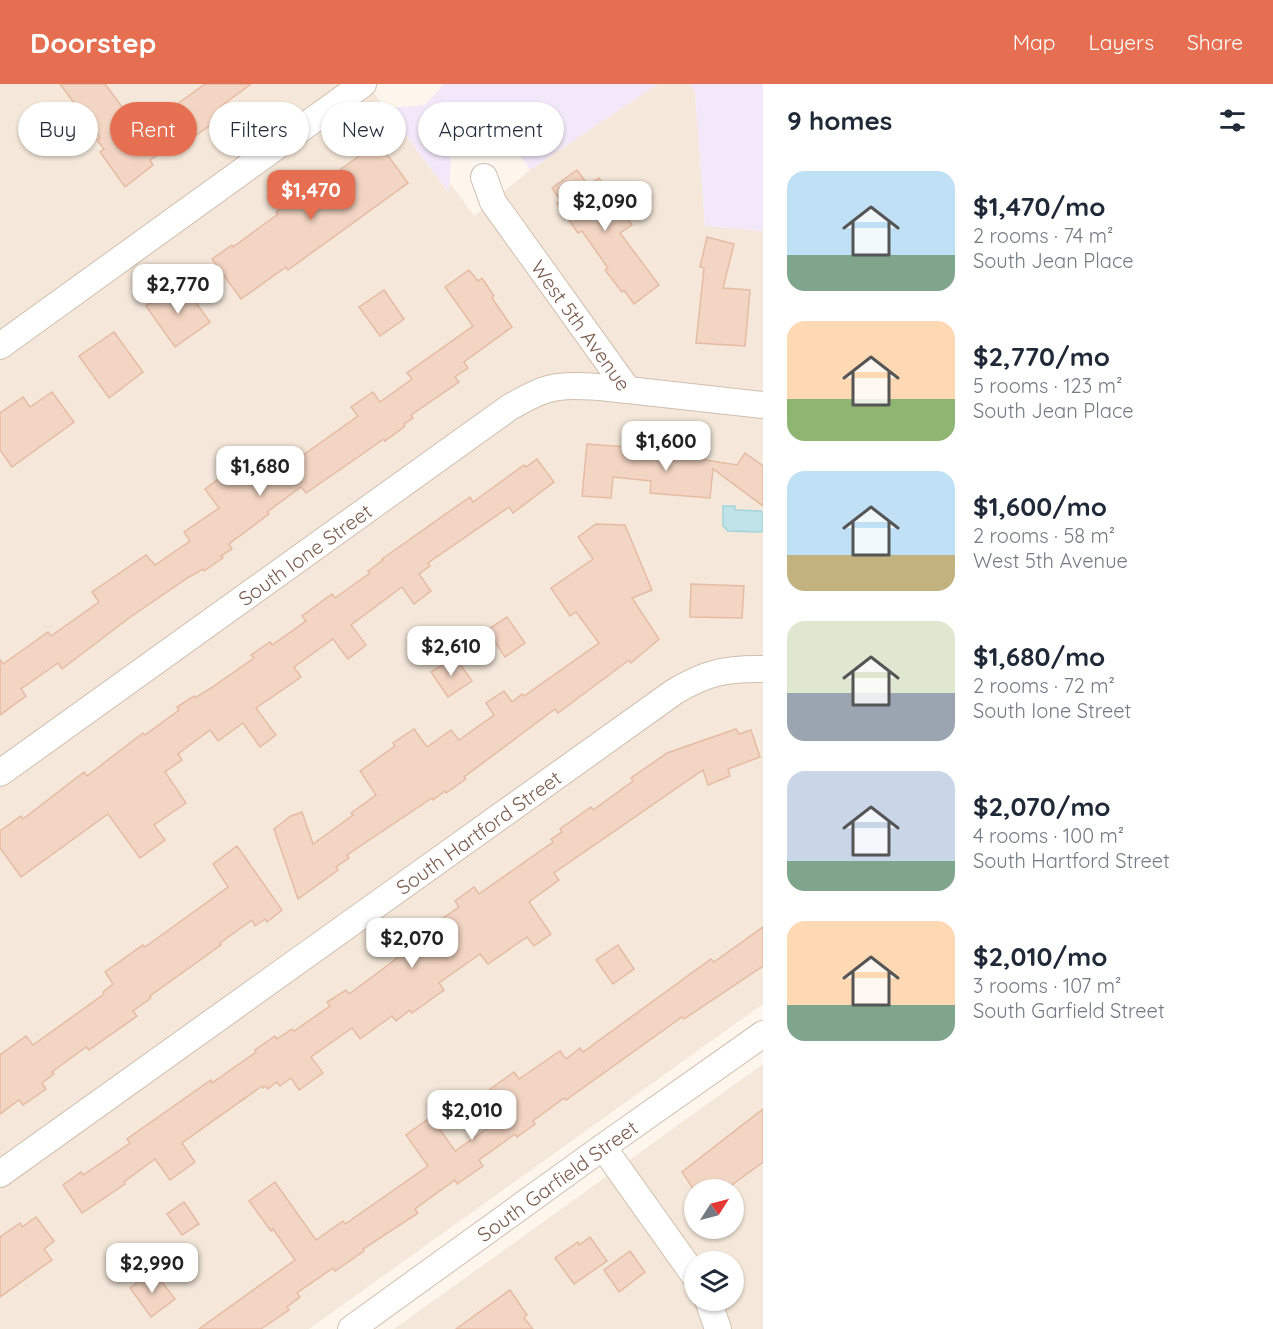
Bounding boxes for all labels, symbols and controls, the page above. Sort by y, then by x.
text: Doorstep [30,25,156,60]
text: Map [1013,29,1056,55]
text: Layers [1089,29,1154,55]
text: Share [1187,29,1243,55]
chip: Buy [18,102,98,156]
chip: Rent [110,102,197,156]
chip: Filters [209,102,309,156]
chip: New [321,102,406,156]
chip: Apartment [418,102,564,156]
text: 9 homes [787,104,892,137]
icon: filters [1216,104,1249,137]
pin: $1,470 [262,170,360,221]
text: $1,470 [281,177,341,202]
pin: $2,090 [556,181,654,232]
text: $2,090 [573,188,637,213]
text: $1,470/mo [973,190,1106,223]
icon: home [835,195,907,267]
text: 2 rooms · 74 m² [973,223,1113,248]
text: South Jean Place [973,248,1134,273]
street label: West 5th Avenue [526,255,637,395]
pin: $2,770 [129,264,227,315]
text: $2,770 [146,271,210,296]
text: $2,770/mo [973,340,1110,373]
icon: home [835,345,907,417]
text: 5 rooms · 123 m² [973,373,1122,398]
text: South Jean Place [973,398,1134,423]
pin: $1,600 [617,421,715,472]
text: $1,600 [636,428,696,453]
pin: $1,680 [211,446,309,497]
text: $1,680 [230,453,290,478]
text: $1,600/mo [973,490,1107,523]
icon: home [835,495,907,567]
street label: South Ione Street [233,498,377,611]
text: 2 rooms · 58 m² [973,523,1115,548]
text: West 5th Avenue [973,548,1128,573]
pin: $2,610 [402,626,500,677]
text: $2,610 [421,633,481,658]
text: $1,680/mo [973,640,1105,673]
icon: home [835,645,907,717]
text: 2 rooms · 72 m² [973,673,1115,698]
text: South Ione Street [973,698,1131,723]
street label: South Hartford Street [391,764,566,899]
text: $2,070/mo [973,790,1111,823]
icon: home [835,795,907,867]
text: 4 rooms · 100 m² [973,823,1124,848]
text: South Hartford Street [973,848,1170,873]
pin: $2,070 [363,918,461,969]
text: $2,070 [380,925,444,950]
text: $2,010/mo [973,940,1107,973]
icon: home [835,945,907,1017]
text: 3 rooms · 107 m² [973,973,1121,998]
text: South Garfield Street [973,998,1165,1023]
pin: $2,010 [423,1090,521,1141]
text: $2,010 [441,1097,503,1122]
street label: South Garfield Street [472,1114,642,1247]
north arrow [684,1179,744,1239]
map controls [684,1179,744,1311]
pin: $2,990 [103,1243,201,1294]
text: $2,990 [120,1250,184,1275]
button: layers [684,1251,744,1311]

